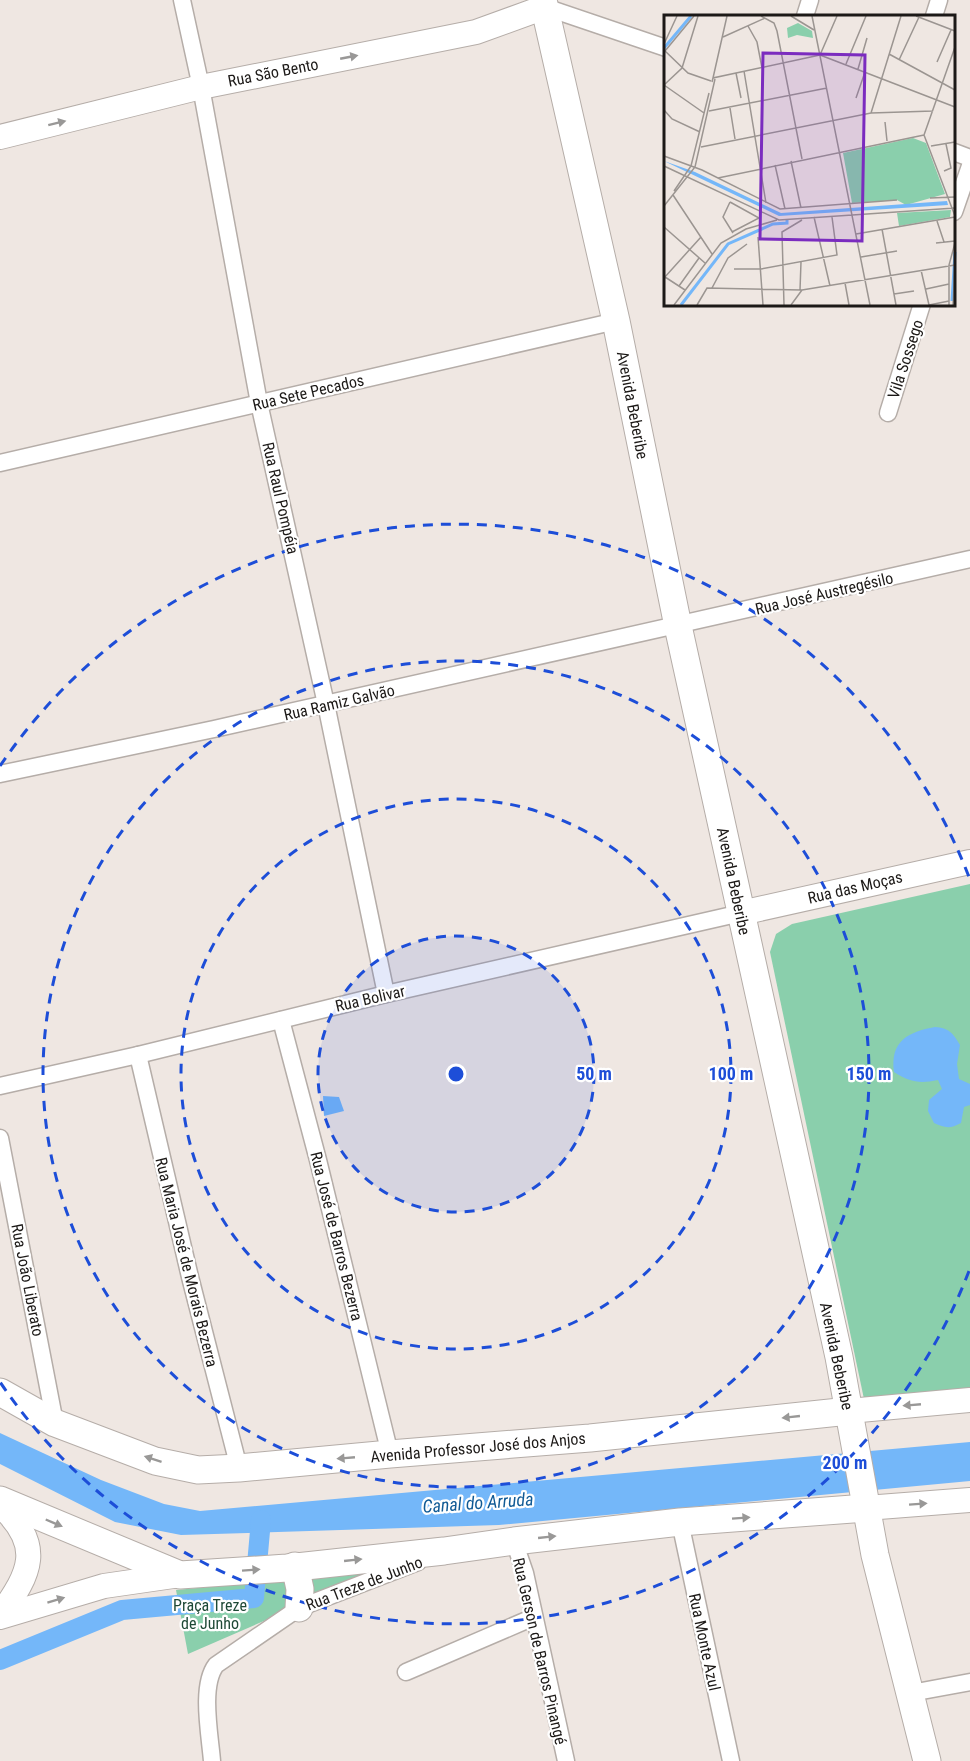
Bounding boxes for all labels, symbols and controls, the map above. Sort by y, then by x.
inset map [664,15,955,306]
one-way arrow [340,52,359,61]
street label: Rua São Bento [226,54,320,91]
one-way arrow [48,117,66,127]
street label: Vila Sossego [884,317,927,401]
street label: Avenida Beberibe [613,350,652,461]
street label: Rua Sete Pecados [251,370,366,415]
street label: Rua Raul Pompéia [258,440,303,556]
street label: Rua José Austregésilo [753,568,895,619]
street label: Rua Ramiz Galvão [282,680,396,724]
street label: Avenida Beberibe [713,826,754,937]
street label: Rua das Moças [806,867,904,908]
street label: Rua Bolivar [333,981,407,1016]
text: 50 m [576,1063,612,1084]
text: 100 m [709,1063,753,1084]
text: 150 m [847,1063,891,1084]
centre of rings [446,1064,466,1084]
street label: Rua José de Barros Bezerra [306,1150,367,1323]
street label: Rua Maria José de Morais Bezerra [151,1155,222,1369]
street label: Rua João Liberato [7,1222,48,1338]
street label: Avenida Beberibe [816,1301,857,1412]
one-way arrow [902,1401,921,1410]
one-way arrow [782,1413,801,1422]
street label: Avenida Professor José dos Anjos [370,1429,586,1466]
text: 200 m [823,1452,867,1473]
one-way arrow [336,1453,355,1463]
one-way arrow [144,1454,162,1464]
water label: Canal do Arruda [422,1488,534,1517]
one-way arrow [908,1499,927,1509]
one-way arrow [731,1513,750,1522]
one-way arrow [45,1518,63,1528]
one-way arrow [537,1532,556,1542]
street label: Rua Treze de Junho [303,1552,425,1614]
one-way arrow [344,1555,363,1565]
street label: Rua Gerson de Barros Pinangé [509,1556,570,1746]
one-way arrow [242,1565,261,1575]
street label: Rua Monte Azul [685,1592,724,1693]
one-way arrow [47,1595,65,1604]
park label: Praça Treze de Junho [173,1596,247,1633]

